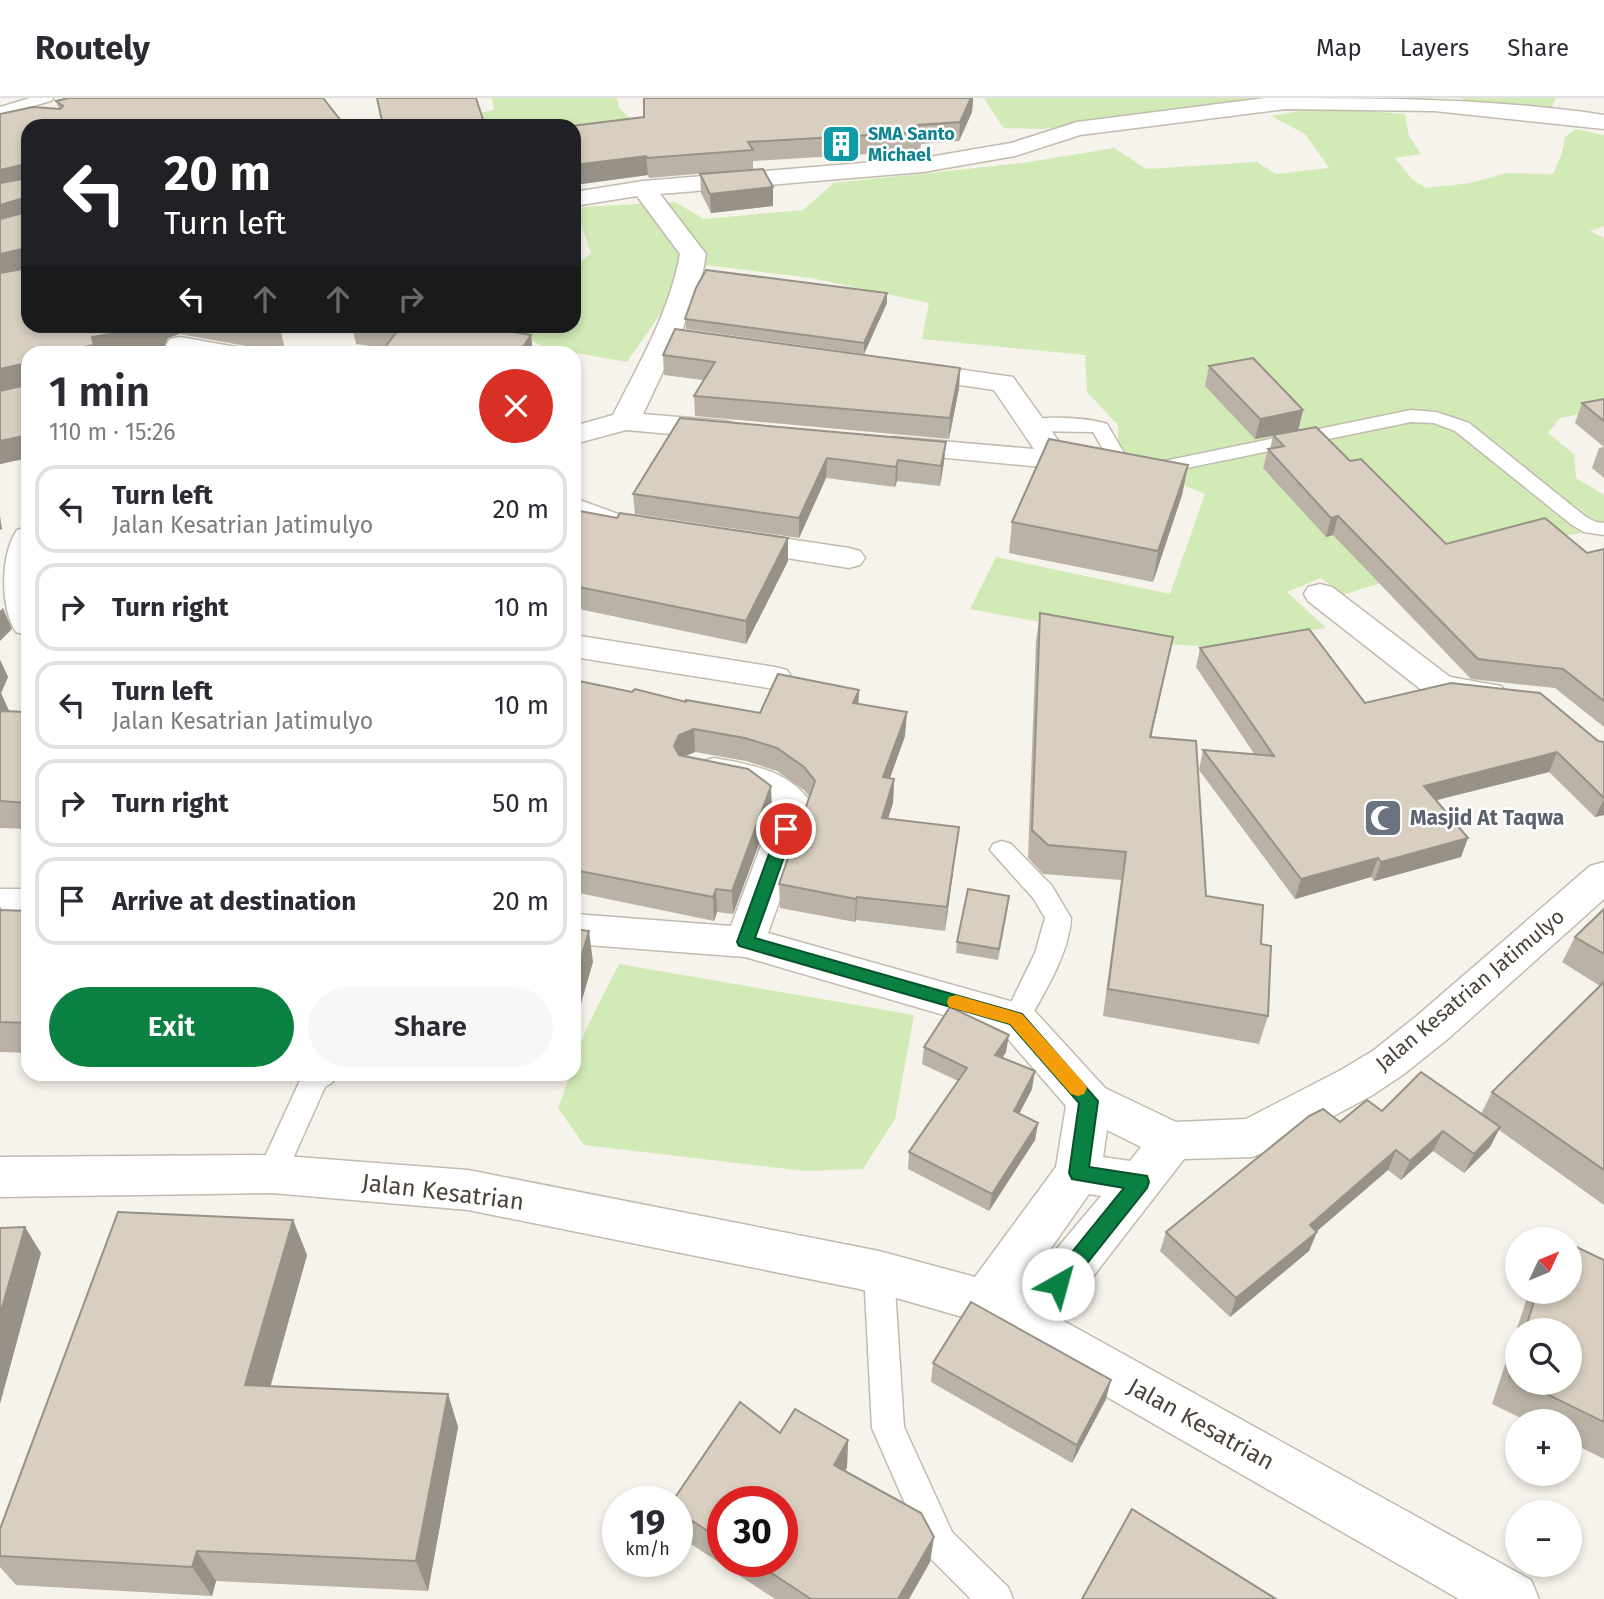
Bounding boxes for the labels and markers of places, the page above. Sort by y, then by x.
building icon: SMA Santo Michael [820,123,862,165]
place label: SMA Santo Michael [868,123,955,166]
mosque icon: Masjid At Taqwa [1362,797,1404,839]
pin [756,799,816,859]
place label: Masjid At Taqwa [1410,805,1564,831]

